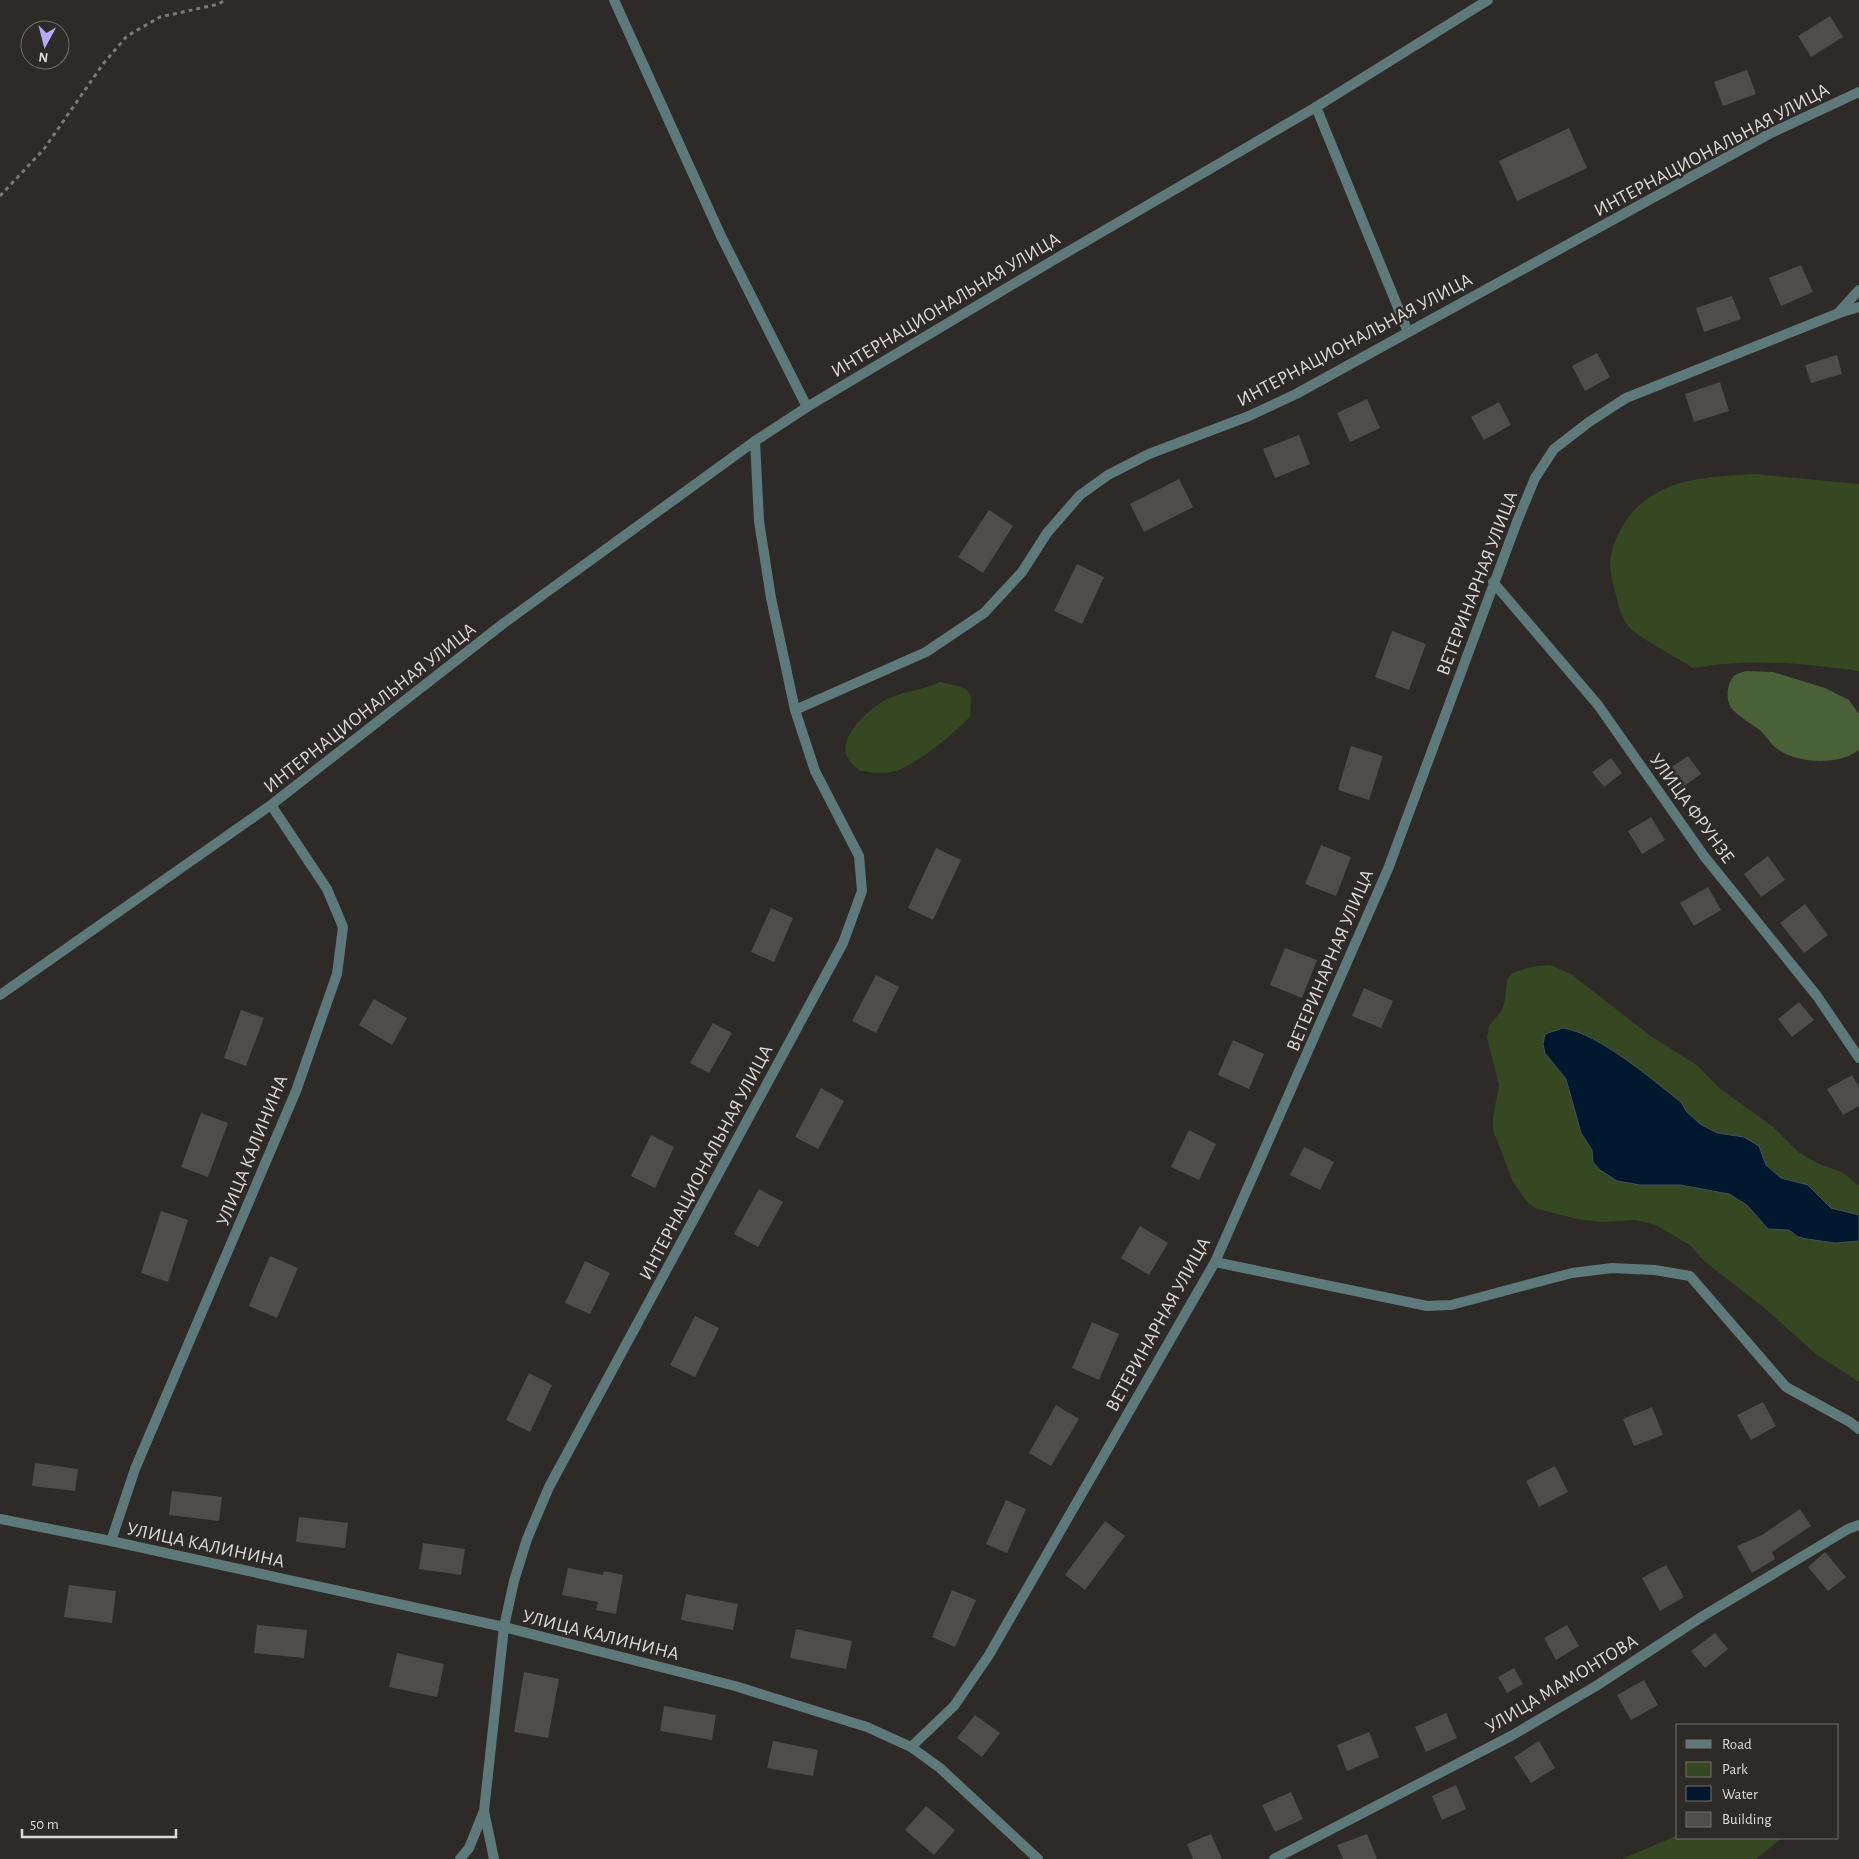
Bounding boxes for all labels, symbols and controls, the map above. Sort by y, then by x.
north arrow [20,20,70,70]
text: N [38,49,49,64]
street label: ИНТЕРНАЦИОНАЛЬНАЯ УЛИЦА [1591,80,1832,221]
street label: ИНТЕРНАЦИОНАЛЬНАЯ УЛИЦА [828,229,1064,381]
street label: ИНТЕРНАЦИОНАЛЬНАЯ УЛИЦА [1234,270,1475,411]
street label: ВЕТЕРИНАРНАЯ УЛИЦА [1433,489,1521,678]
street label: ИНТЕРНАЦИОНАЛЬНАЯ УЛИЦА [260,620,480,797]
street label: УЛИЦА ФРУНЗЕ [1646,751,1738,867]
street label: ВЕТЕРИНАРНАЯ УЛИЦА [1283,867,1377,1054]
street label: ИНТЕРНАЦИОНАЛЬНАЯ УЛИЦА [636,1042,777,1283]
street label: УЛИЦА КАЛИНИНА [213,1072,291,1229]
street label: ВЕТЕРИНАРНАЯ УЛИЦА [1103,1235,1214,1415]
street label: УЛИЦА КАЛИНИНА [125,1519,286,1571]
street label: УЛИЦА КАЛИНИНА [520,1607,681,1664]
street label: УЛИЦА МАМОНТОВА [1483,1631,1641,1737]
legend [1676,1724,1839,1839]
text: Road [1722,1737,1752,1752]
text: Park [1722,1762,1748,1777]
text: Water [1722,1787,1758,1802]
scale bar [22,1806,176,1838]
text: Building [1722,1812,1772,1827]
text: 50 m [30,1817,59,1832]

